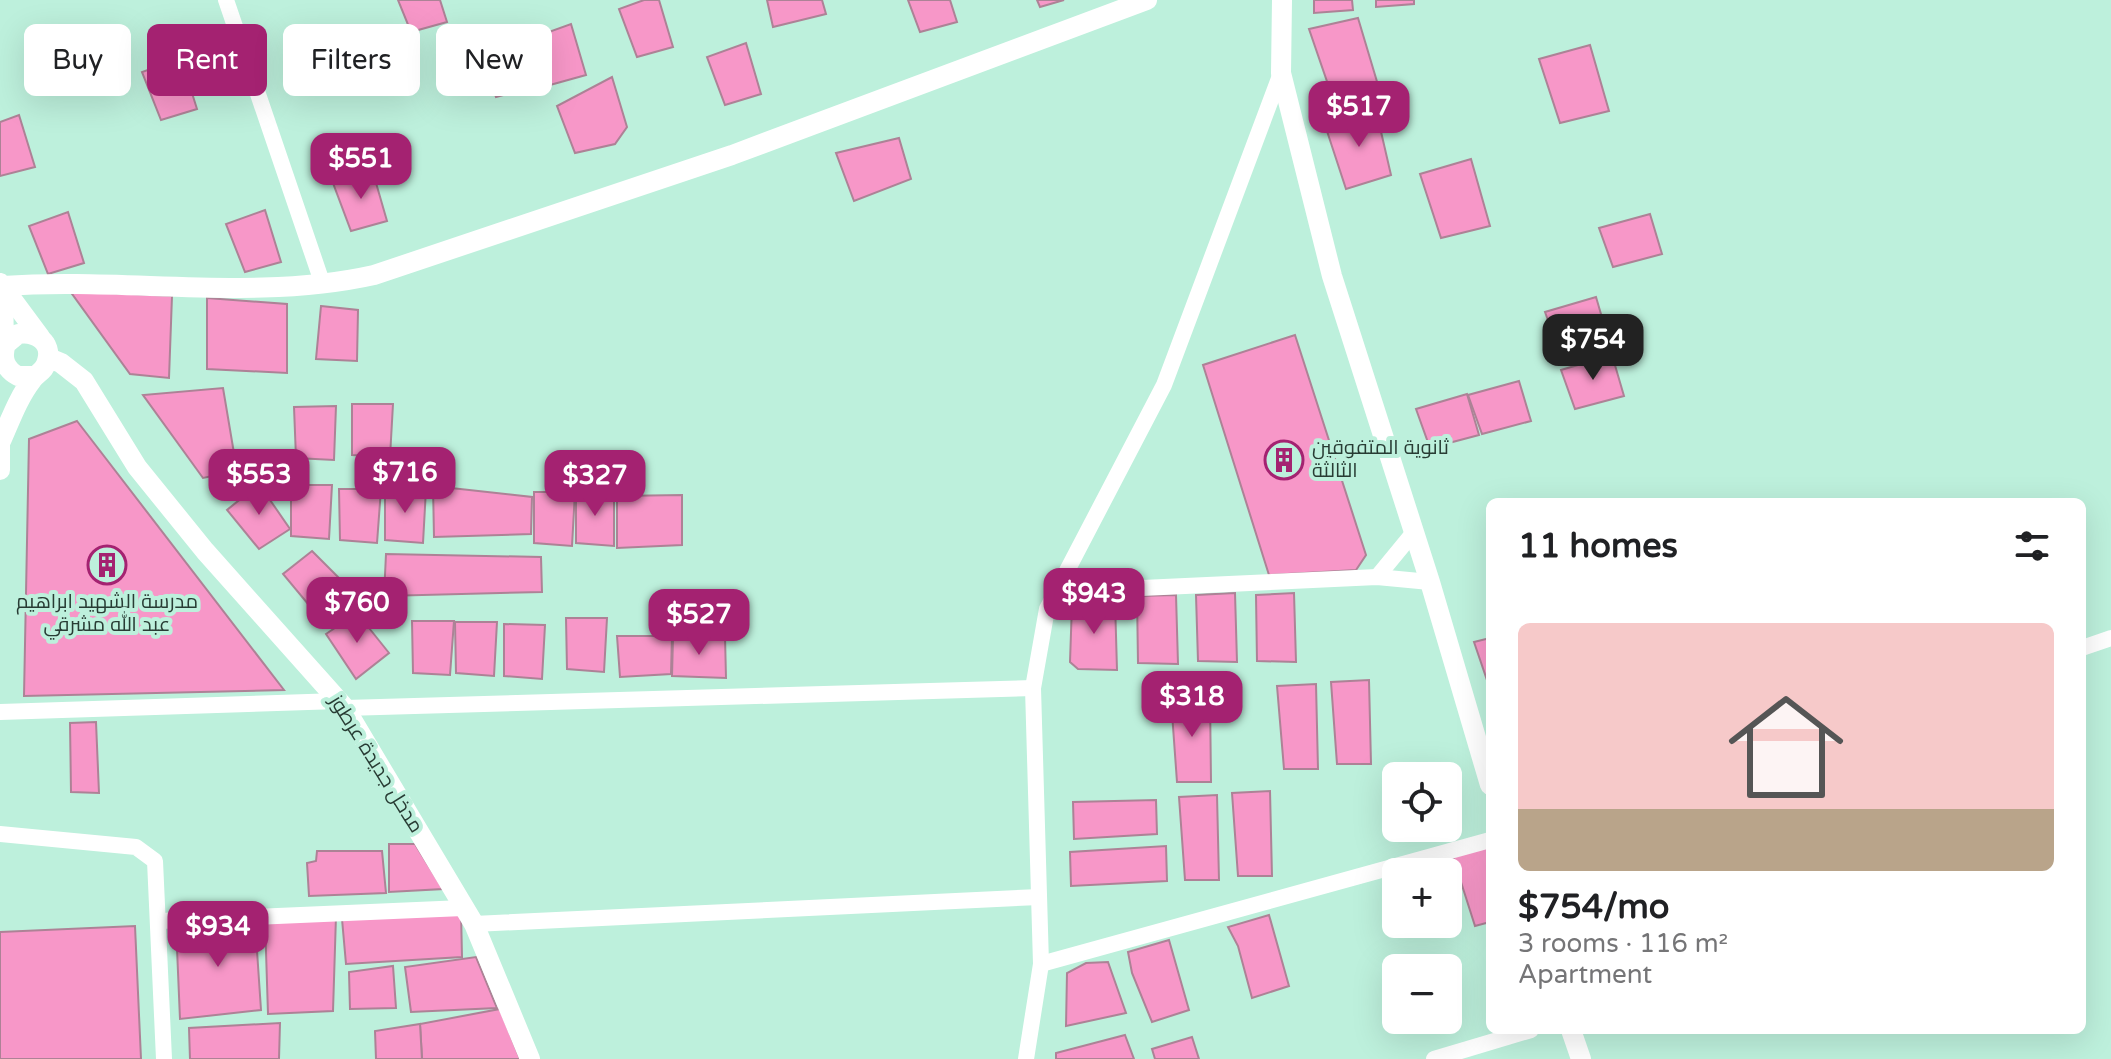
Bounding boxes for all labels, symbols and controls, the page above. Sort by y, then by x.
chip: Buy [24,24,131,96]
chip: Rent [147,24,267,96]
chip: Filters [283,24,420,96]
chip: New [436,24,552,96]
pin: $517 [1312,81,1406,149]
text: $517 [1326,91,1392,122]
pin: $551 [314,133,408,201]
text: $551 [328,143,394,174]
pin: $754 [1546,314,1640,382]
text: $754 [1560,324,1626,355]
place label: ثانوية المتفوقين الثالثة [1312,436,1449,483]
building icon: ثانوية المتفوقين الثالثة [1263,439,1305,481]
pin: $716 [358,447,452,515]
pin: $553 [212,449,306,517]
pin: $327 [548,450,642,518]
text: $716 [372,457,438,488]
text: $553 [226,459,292,490]
text: $327 [562,460,628,491]
icon: filters [2010,524,2054,568]
text: 11 homes [1518,526,1678,567]
building icon: مدرسة الشهيد ابراهيم عبد الله مشرقي [86,544,128,586]
pin: $943 [1047,568,1141,636]
pin: $760 [310,577,404,645]
text: $943 [1061,578,1127,609]
text: $760 [324,587,390,618]
pin: $527 [652,589,746,657]
place label: مدرسة الشهيد ابراهيم عبد الله مشرقي [16,590,198,640]
text: $527 [666,599,732,630]
pin: $318 [1145,671,1239,739]
icon: home [1714,675,1858,819]
text: $318 [1159,681,1225,712]
street label: مدخل جديدة عرطوز [323,690,428,837]
map controls [1382,762,1462,1034]
button: locate [1382,762,1462,842]
button: + [1382,858,1462,938]
text: $754/mo [1518,887,1669,928]
pin: $934 [171,901,265,969]
text: $934 [185,911,251,942]
text: 3 rooms · 116 m² [1518,928,1728,959]
button: − [1382,954,1462,1034]
text: Apartment [1518,959,1652,990]

